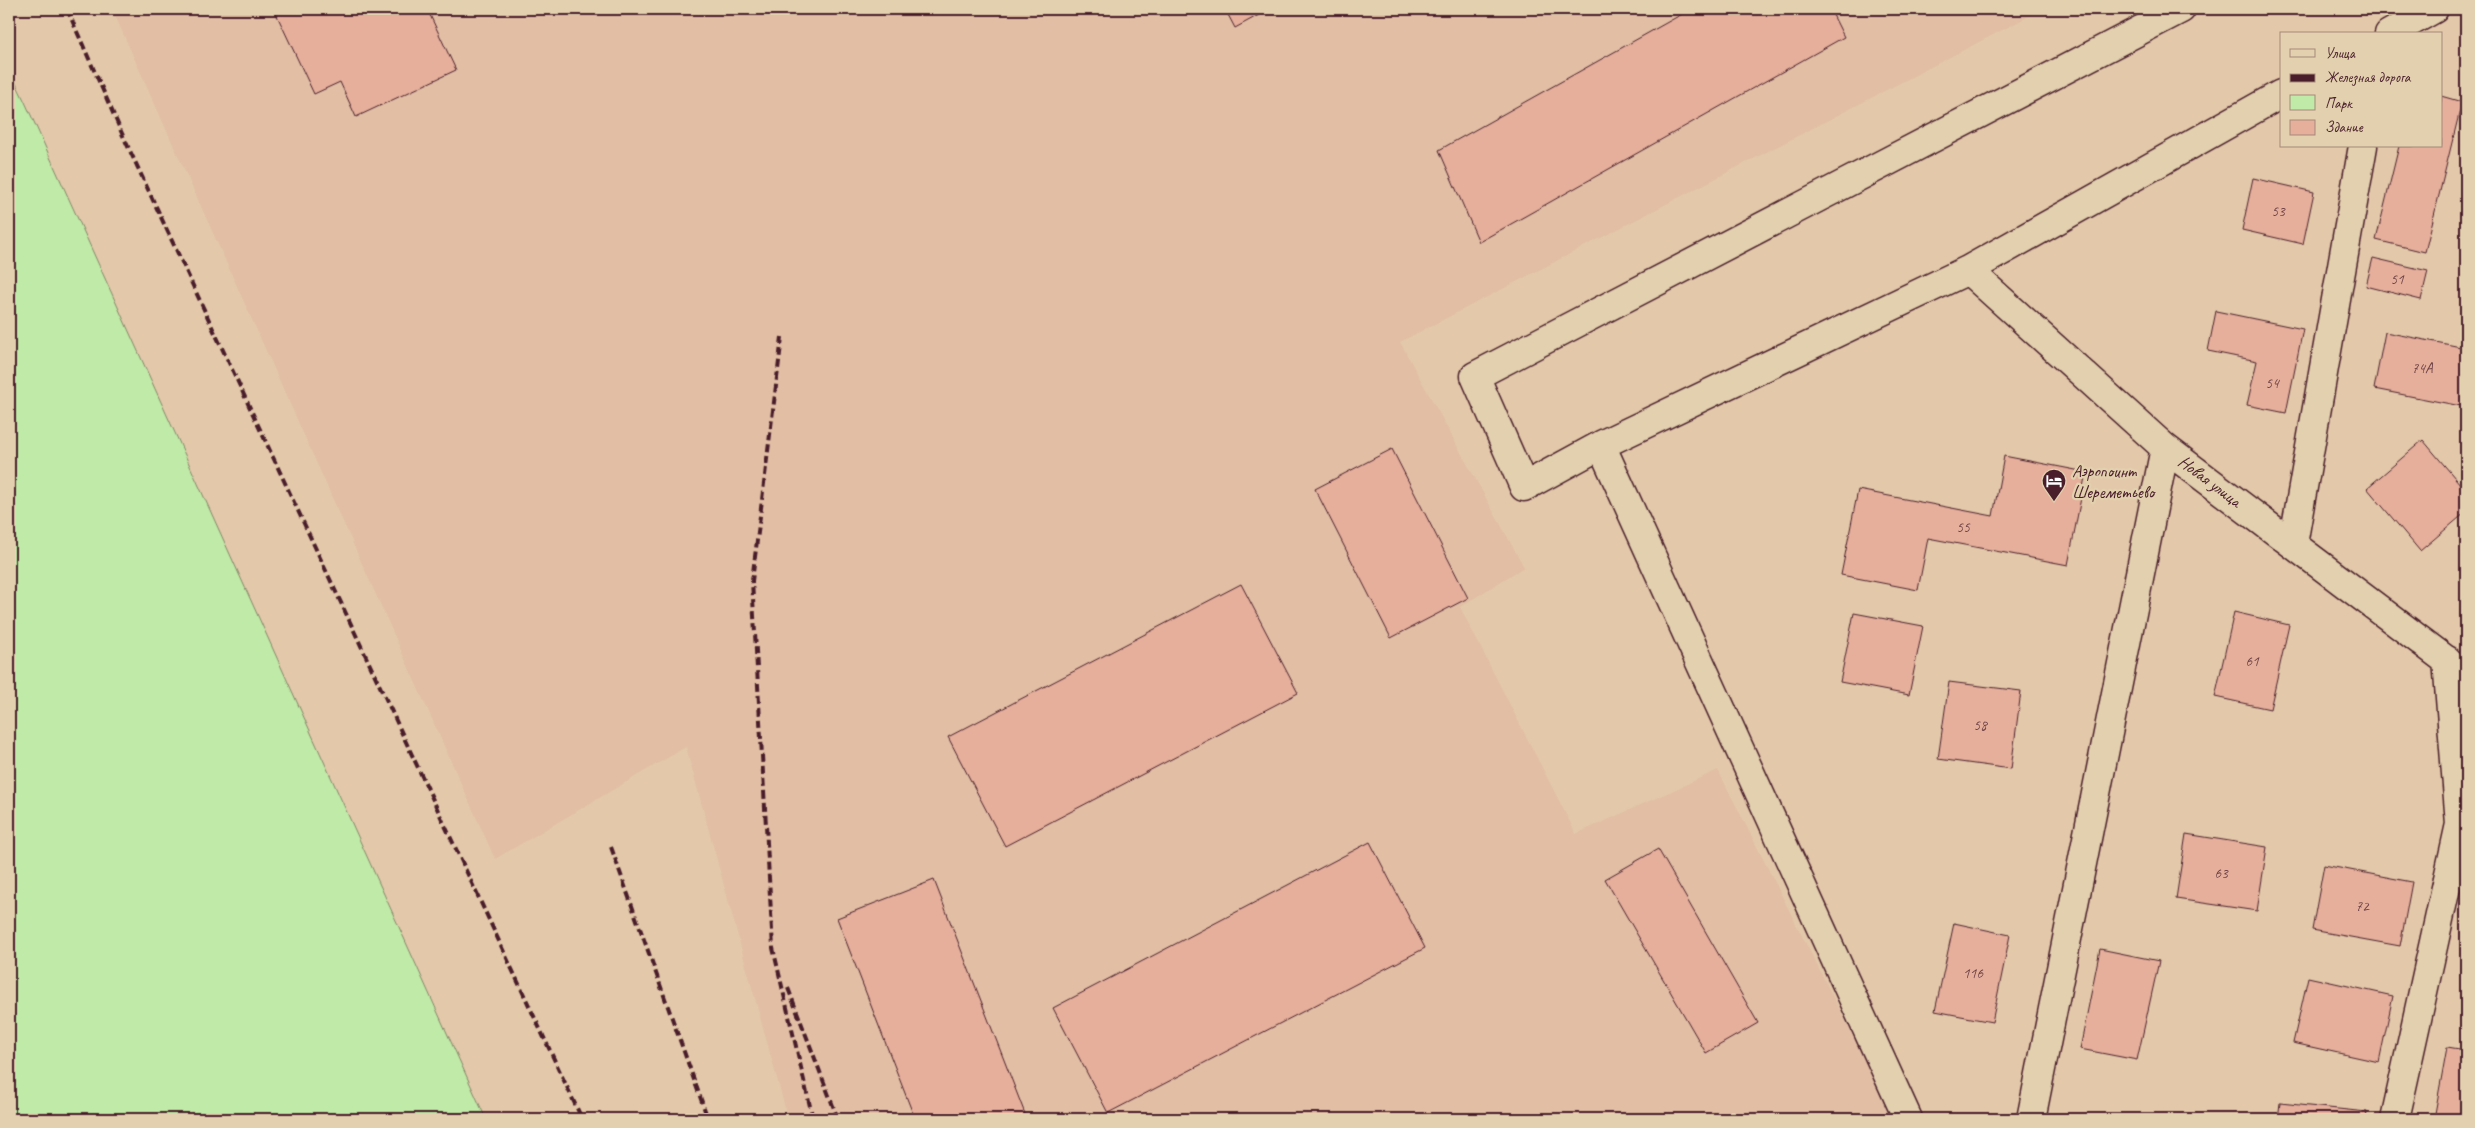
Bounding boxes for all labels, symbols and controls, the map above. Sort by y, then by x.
legend [2280,32,2442,148]
text: Улица [2325,44,2356,63]
text: Железная дорога [2325,68,2412,87]
text: Парк [2325,94,2353,113]
text: Здание [2325,118,2364,137]
house number: 53 [2271,202,2286,221]
house number: 51 [2390,270,2405,289]
house number: 74А [2411,359,2434,378]
house number: 54 [2265,374,2280,393]
street label: Новая улица [2174,450,2247,513]
place label: Аэропоинт Шереметьево [2072,460,2156,503]
hotel icon: Аэропоинт Шереметьево [2041,468,2067,502]
house number: 55 [1956,518,1971,537]
house number: 61 [2245,652,2260,671]
house number: 58 [1973,716,1988,735]
house number: 63 [2214,864,2229,883]
house number: 72 [2355,897,2370,916]
house number: 116 [1963,964,1984,983]

